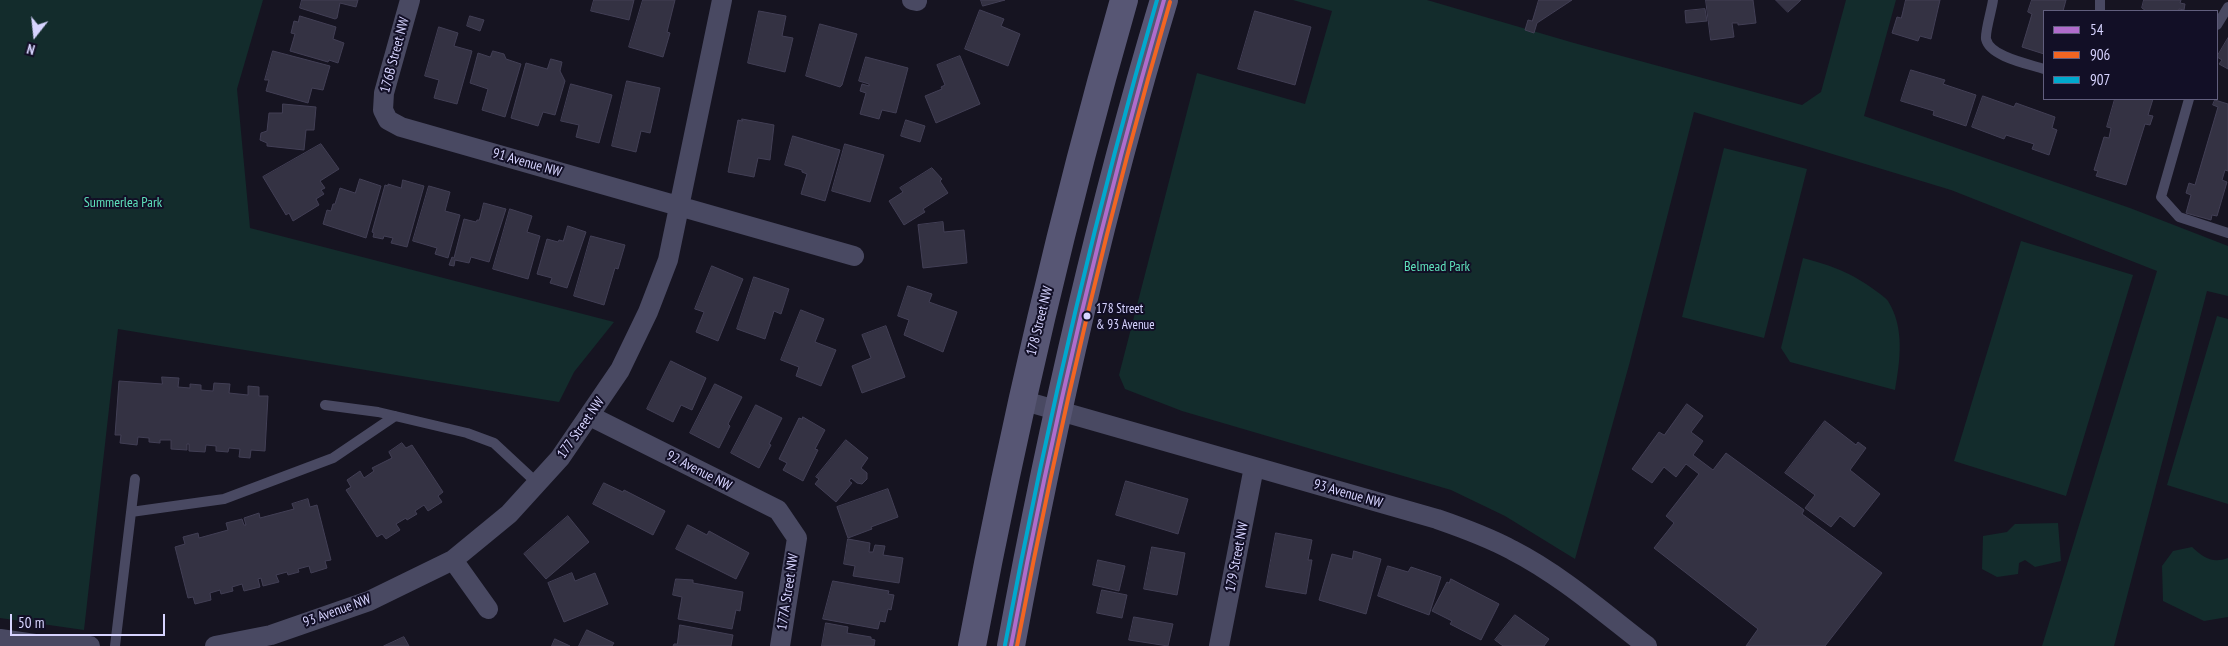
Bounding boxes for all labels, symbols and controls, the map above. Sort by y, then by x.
north arrow [10,10,60,60]
legend [2043,10,2218,100]
street label: 176B Street NW [377,15,413,95]
text: 54 [2090,20,2104,39]
text: N [25,40,37,59]
text: 906 [2090,45,2110,64]
text: 907 [2090,70,2110,89]
street label: 91 Avenue NW [491,145,563,181]
park label: Summerlea Park [84,195,162,211]
park label: Belmead Park [1404,259,1470,275]
street label: 178 Street NW [1023,285,1057,357]
place label: 178 Street & 93 Avenue [1096,301,1155,332]
marker: 178 Street & 93 Avenue [1082,311,1092,321]
street label: 177 Street NW [554,394,608,462]
street label: 92 Avenue NW [664,447,734,495]
street label: 93 Avenue NW [1312,476,1384,512]
street label: 179 Street NW [1222,521,1252,593]
street label: 177A Street NW [774,553,802,631]
street label: 93 Avenue NW [301,591,373,631]
scale bar [12,604,168,636]
text: 50 m [18,613,44,632]

